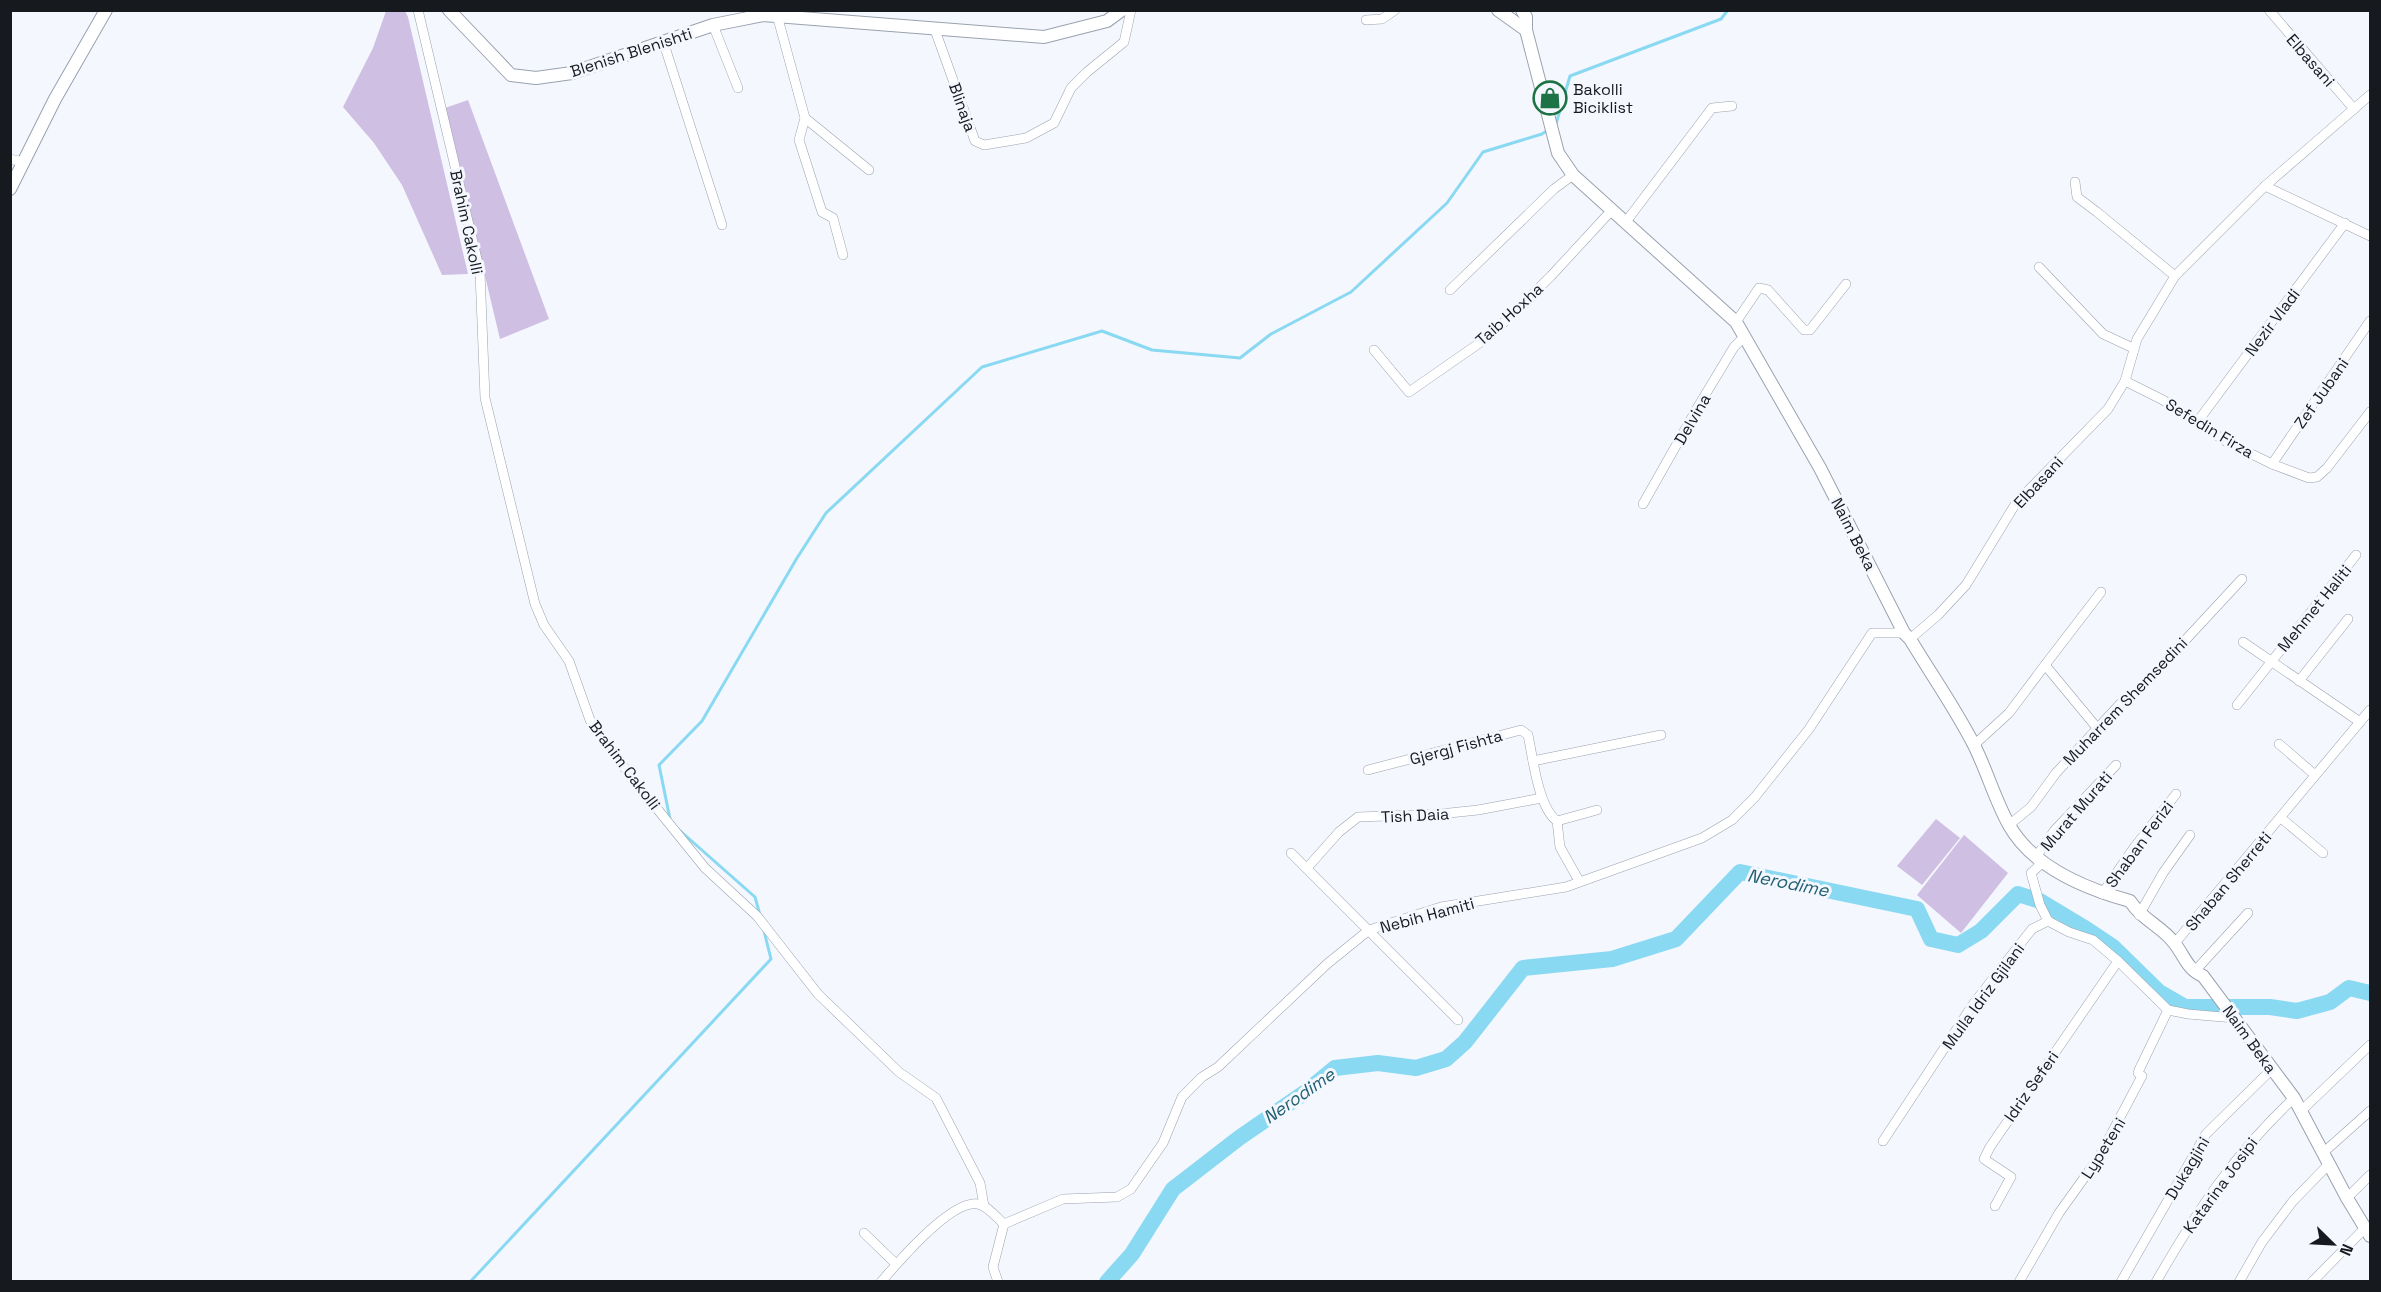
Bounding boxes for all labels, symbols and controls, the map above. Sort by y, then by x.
street label: Blenish Blenishti [567,23,695,82]
street label: Elbasani [2282,29,2339,91]
place label: Bakolli Biciklist [1573,79,1633,118]
street label: Blinaja [944,80,981,135]
shop icon: Bakolli Biciklist [1532,80,1568,116]
street label: Brahim Cakolli [445,168,488,276]
street label: Taib Hoxha [1471,278,1548,350]
street label: Nezir Vladi [2240,284,2305,360]
street label: Zef Jubani [2289,354,2353,433]
street label: Delvina [1669,390,1715,449]
street label: Sefedin Firza [2162,394,2258,463]
street label: Elbasani [2009,452,2068,513]
street label: Naim Beka [1826,494,1881,574]
street label: Mehmet Haliti [2273,560,2356,656]
street label: Muharrem Shemsedini [2059,633,2192,770]
street label: Brahim Cakolli [584,716,665,814]
street label: Gjergj Fishta [1407,725,1505,770]
street label: Murat Murati [2036,767,2117,856]
street label: Shaban Ferizi [2101,797,2178,892]
street label: Tish Daia [1380,803,1450,828]
street label: Shaban Sherreti [2181,827,2276,935]
water label: Nerodime [1745,863,1832,902]
street label: Nebih Hamiti [1378,893,1477,938]
street label: Mulla Idriz Gjilani [1938,939,2029,1054]
street label: Naim Beka [2218,1001,2281,1078]
street label: Idriz Seferi [1999,1047,2063,1126]
water label: Nerodime [1258,1062,1340,1129]
street label: Lypeteni [2076,1114,2130,1183]
street label: Dukagjini [2160,1133,2214,1204]
street label: Katarina Josipi [2179,1133,2262,1237]
north arrow [2303,1214,2363,1274]
text: N [2334,1241,2358,1259]

